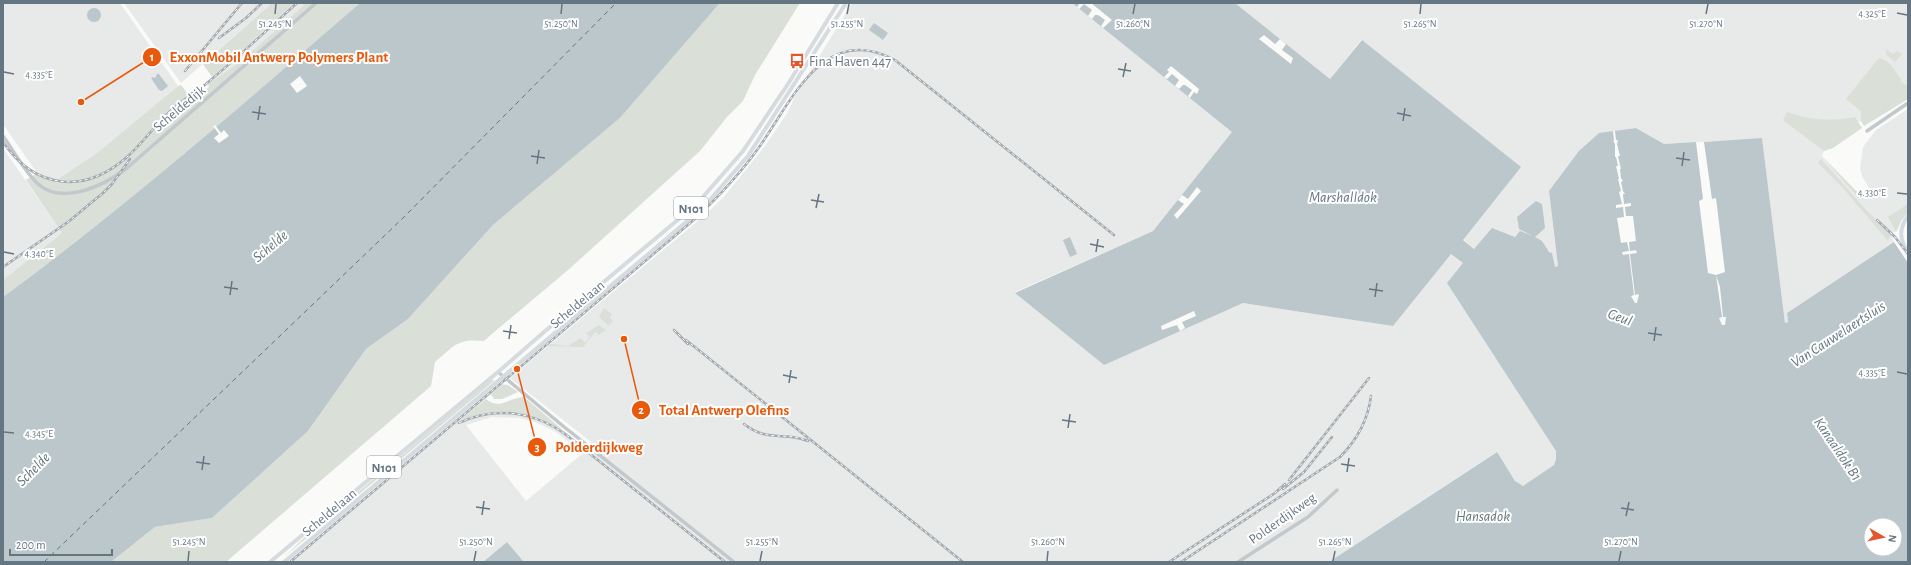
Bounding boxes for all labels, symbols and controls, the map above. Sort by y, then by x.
text: 4.325°E [1858,9,1886,19]
text: 51.245°N [258,19,292,29]
text: 51.250°N [544,19,578,29]
text: 51.255°N [831,19,863,29]
text: 51.260°N [1116,19,1150,29]
text: 51.265°N [1403,19,1437,29]
text: 51.270°N [1689,19,1723,29]
callout: ExxonMobil Antwerp Polymers Plant [142,44,396,71]
text: ExxonMobil Antwerp Polymers Plant [170,50,388,65]
text: 1 [150,51,154,63]
bus stop icon: Fina Haven 447 [788,52,806,70]
place label: Fina Haven 447 [809,55,891,69]
text: 4.335°E [25,70,53,80]
street label: Scheldedijk [151,83,209,134]
text: 4.330°E [1858,188,1886,198]
water label: Marshalldok [1309,190,1377,205]
road number: N101 [674,197,708,219]
water label: Schelde [250,228,291,265]
text: 4.340°E [24,249,54,259]
street label: Scheldelaan [548,278,607,331]
water label: Van Cauwelaertsluis [1789,298,1888,370]
water label: Geul [1606,306,1634,329]
text: 4.335°E [1858,368,1886,378]
callout: Total Antwerp Olefins [631,396,797,423]
text: Total Antwerp Olefins [659,403,789,418]
text: 2 [638,404,644,416]
water label: Kanaaldok B1 [1811,415,1864,484]
text: 4.345°E [25,429,53,439]
callout: Polderdijkweg [527,433,650,460]
text: Polderdijkweg [555,440,643,455]
text: 3 [534,441,540,453]
water label: Schelde [14,450,53,489]
road number: N101 [367,456,401,478]
street label: Scheldelaan [300,486,359,539]
street label: Polderdijkweg [1246,491,1319,547]
water label: Hansadok [1456,509,1510,524]
north arrow [1863,517,1903,557]
scale bar [10,531,112,557]
text: N [1886,534,1898,543]
text: 51.245°N [172,537,206,547]
text: 51.250°N [459,537,493,547]
text: 51.255°N [746,537,778,547]
text: 51.260°N [1031,537,1065,547]
text: 51.265°N [1318,537,1352,547]
text: 51.270°N [1604,537,1638,547]
text: 200 m [16,539,46,551]

